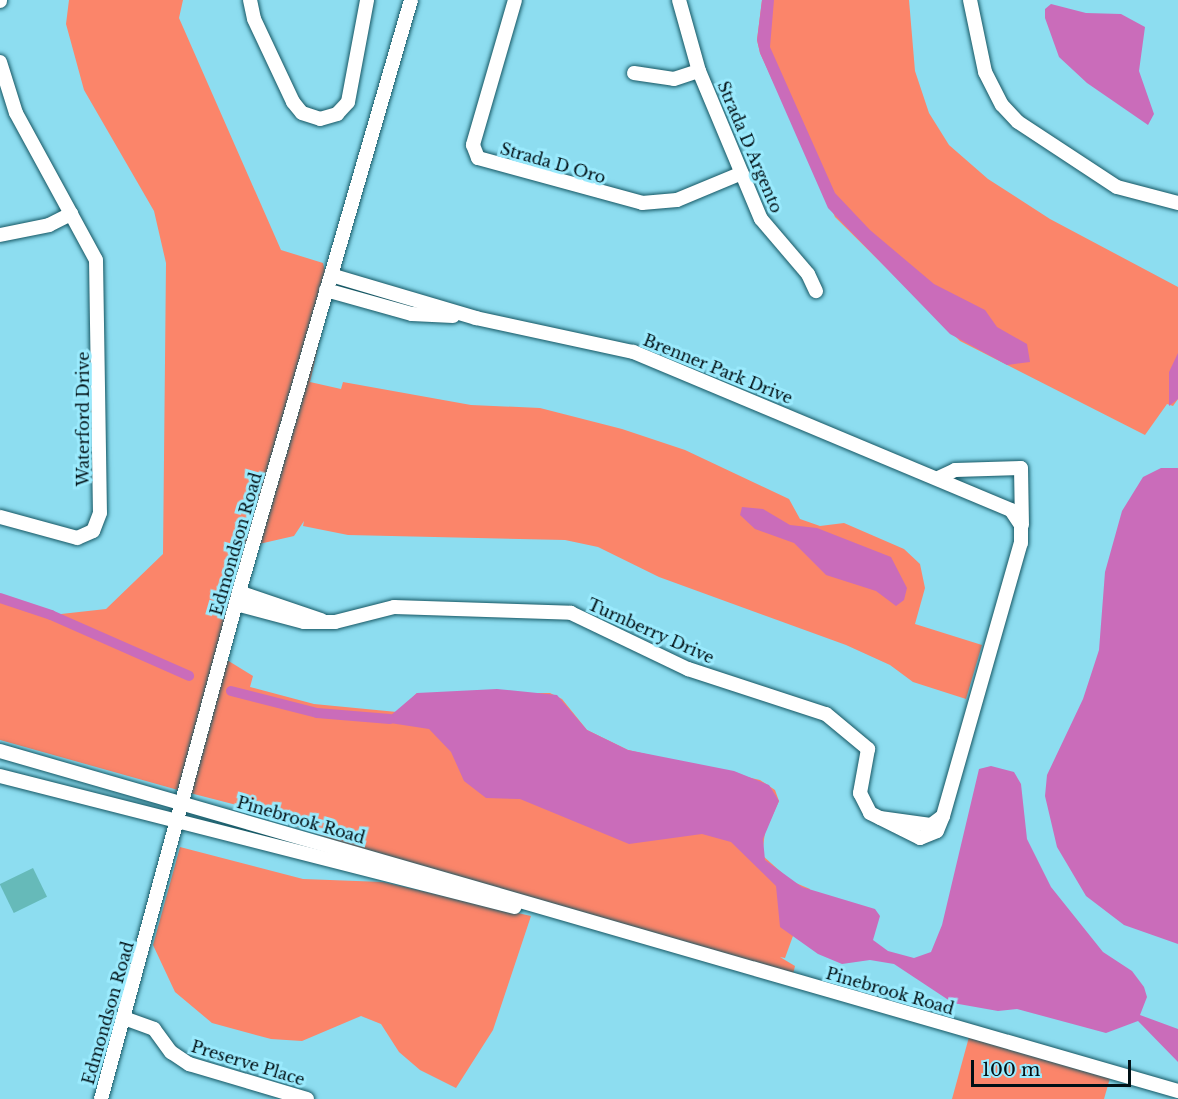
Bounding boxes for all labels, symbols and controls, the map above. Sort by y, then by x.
street label: Strada D Argento [713,78,787,216]
street label: Strada D Oro [498,139,608,187]
street label: Brenner Park Drive [640,330,796,408]
street label: Waterford Drive [73,352,93,486]
street label: Edmondson Road [206,470,266,618]
street label: Turnberry Drive [585,594,717,668]
street label: Pinebrook Road [235,793,367,847]
street label: Edmondson Road [78,939,138,1087]
street label: Pinebrook Road [824,964,956,1018]
street label: Preserve Place [189,1037,307,1089]
scale bar [974,1048,1134,1086]
text: 100 m [982,1059,1040,1081]

